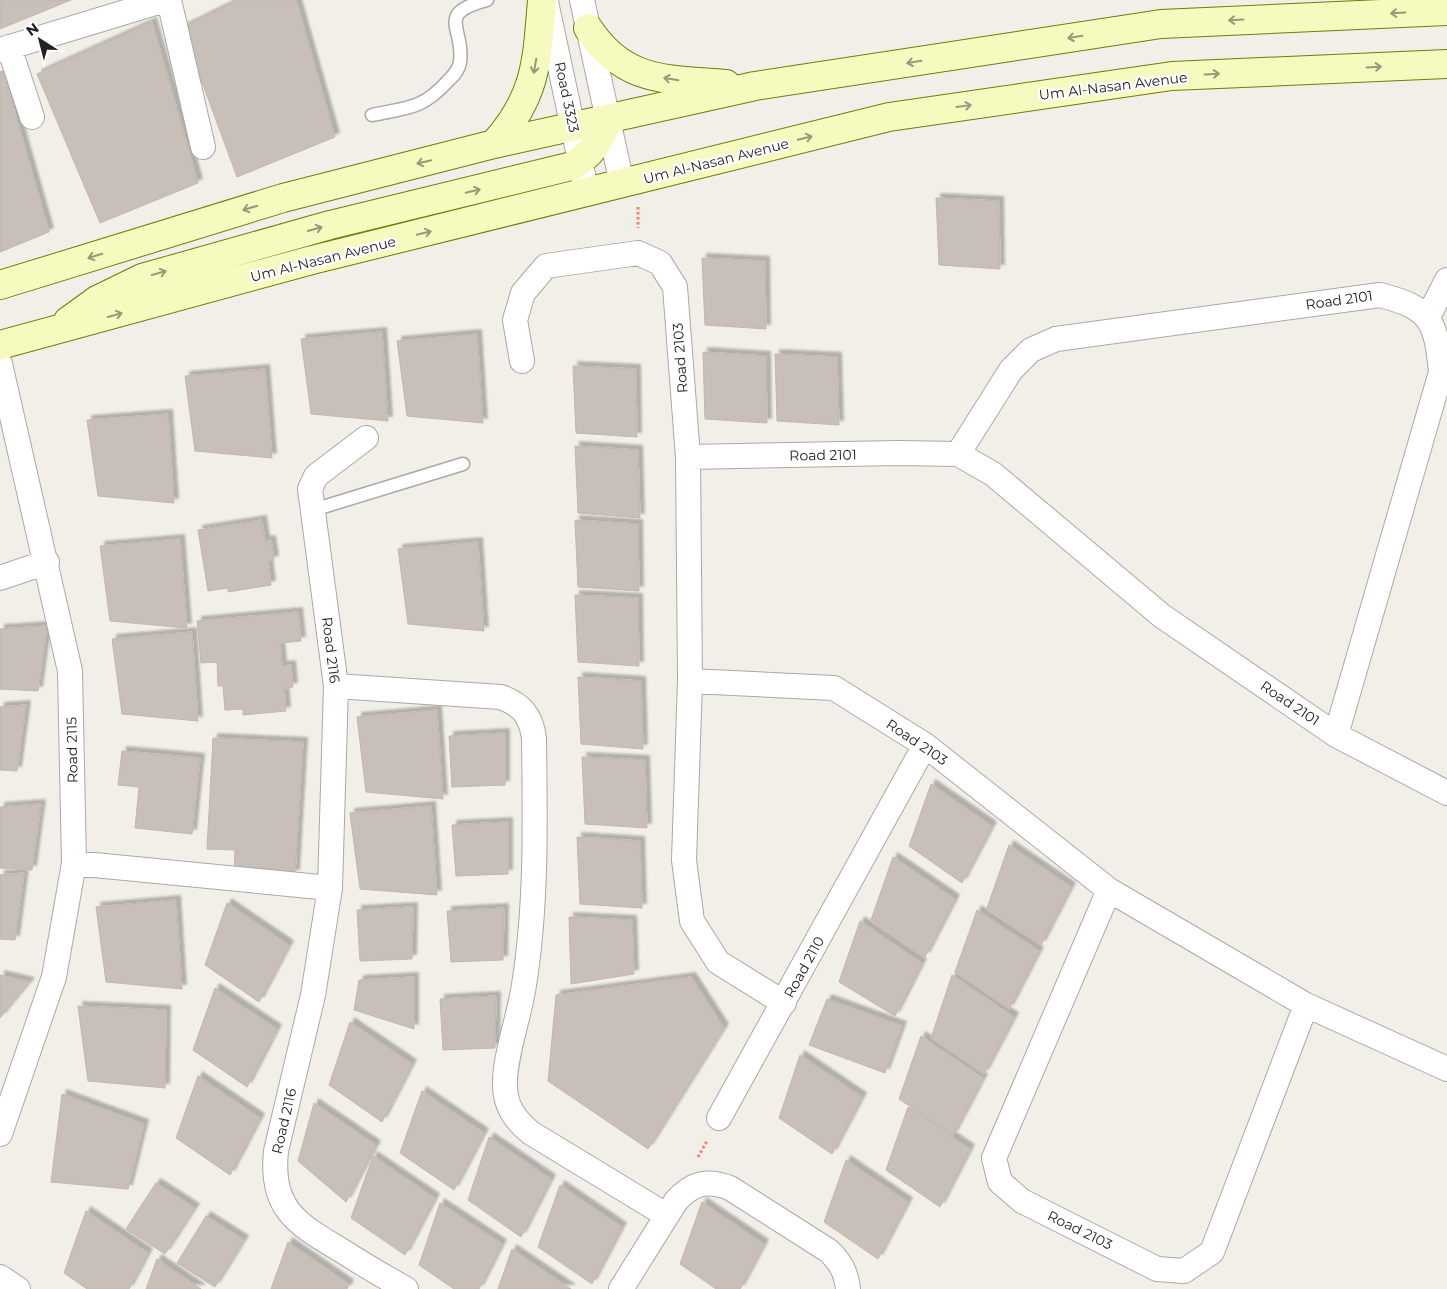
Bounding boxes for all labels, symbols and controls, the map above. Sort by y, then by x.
one-way arrow [1391,8,1407,17]
north arrow [15,15,65,65]
one-way arrow [1228,16,1244,25]
text: N [22,19,42,40]
one-way arrow [1067,32,1083,42]
one-way arrow [530,57,540,73]
one-way arrow [906,57,922,67]
street label: Road 3323 [551,60,583,134]
one-way arrow [1366,63,1382,72]
street label: Um Al-Nasan Avenue [1038,68,1188,104]
one-way arrow [1204,70,1220,79]
one-way arrow [664,73,680,83]
one-way arrow [956,101,972,111]
one-way arrow [797,133,813,142]
street label: Um Al-Nasan Avenue [641,134,791,188]
one-way arrow [416,157,432,167]
one-way arrow [465,186,481,195]
one-way arrow [242,203,258,213]
one-way arrow [307,224,323,233]
one-way arrow [416,228,432,237]
street label: Um Al-Nasan Avenue [248,232,398,286]
one-way arrow [87,251,103,261]
one-way arrow [151,268,167,278]
street label: Road 2101 [1304,286,1374,314]
one-way arrow [106,309,122,319]
street label: Road 2103 [669,322,691,394]
street label: Road 2101 [789,445,857,465]
street label: Road 2116 [318,616,344,685]
street label: Road 2101 [1257,677,1323,729]
street label: Road 2103 [883,715,951,769]
street label: Road 2115 [62,717,82,783]
street label: Road 2110 [780,933,828,1001]
street label: Road 2116 [268,1086,300,1156]
street label: Road 2103 [1044,1206,1116,1254]

